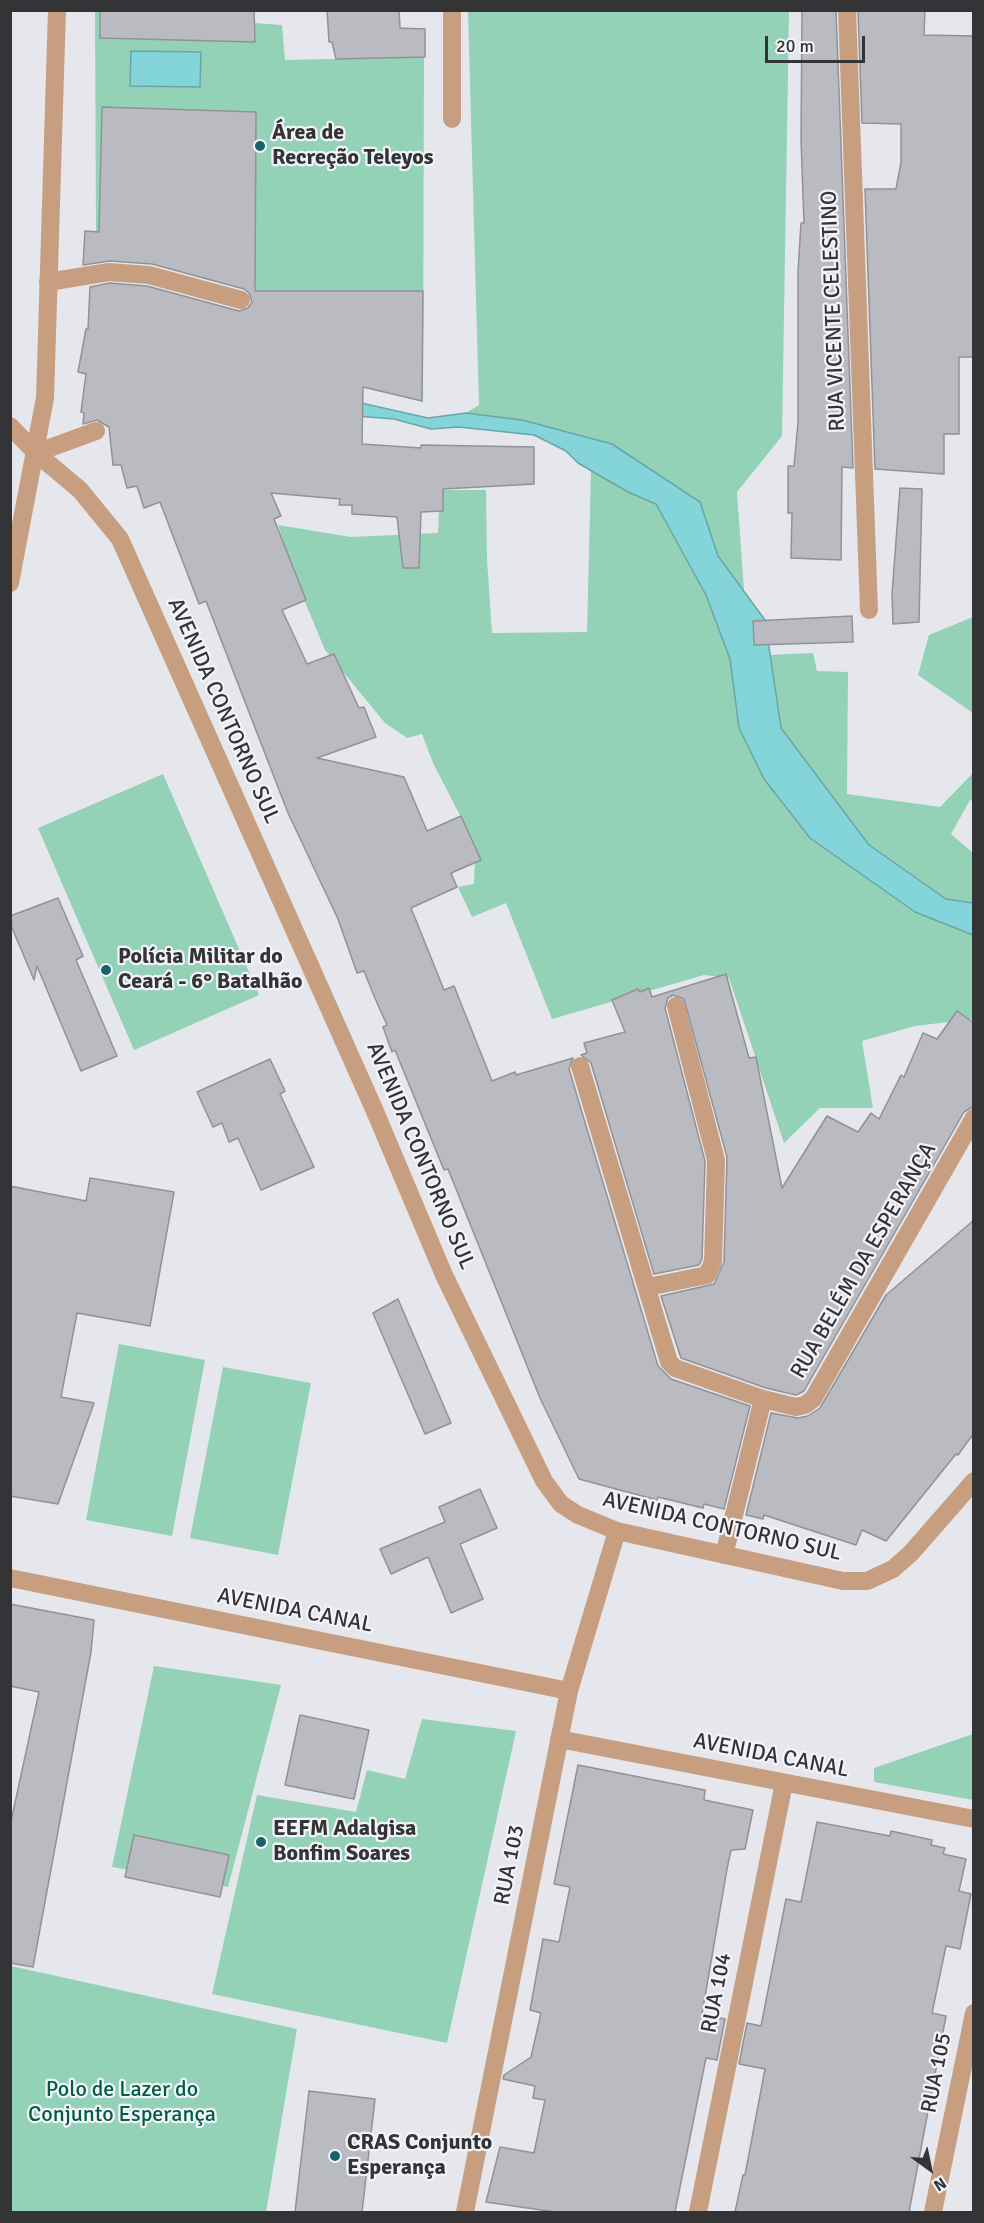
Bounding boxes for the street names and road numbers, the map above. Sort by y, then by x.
street label: RUA VICENTE CELESTINO [817,190,851,432]
street label: AVENIDA CONTORNO SUL [161,594,285,828]
street label: AVENIDA CONTORNO SUL [360,1039,480,1273]
street label: RUA BELÉM DA ESPERANÇA [786,1138,942,1384]
street label: AVENIDA CONTORNO SUL [600,1487,844,1567]
street label: AVENIDA CANAL [215,1583,375,1639]
street label: AVENIDA CANAL [691,1728,851,1784]
street label: RUA 103 [489,1823,531,1907]
street label: RUA 104 [696,1951,738,2035]
street label: RUA 105 [916,2031,958,2115]

